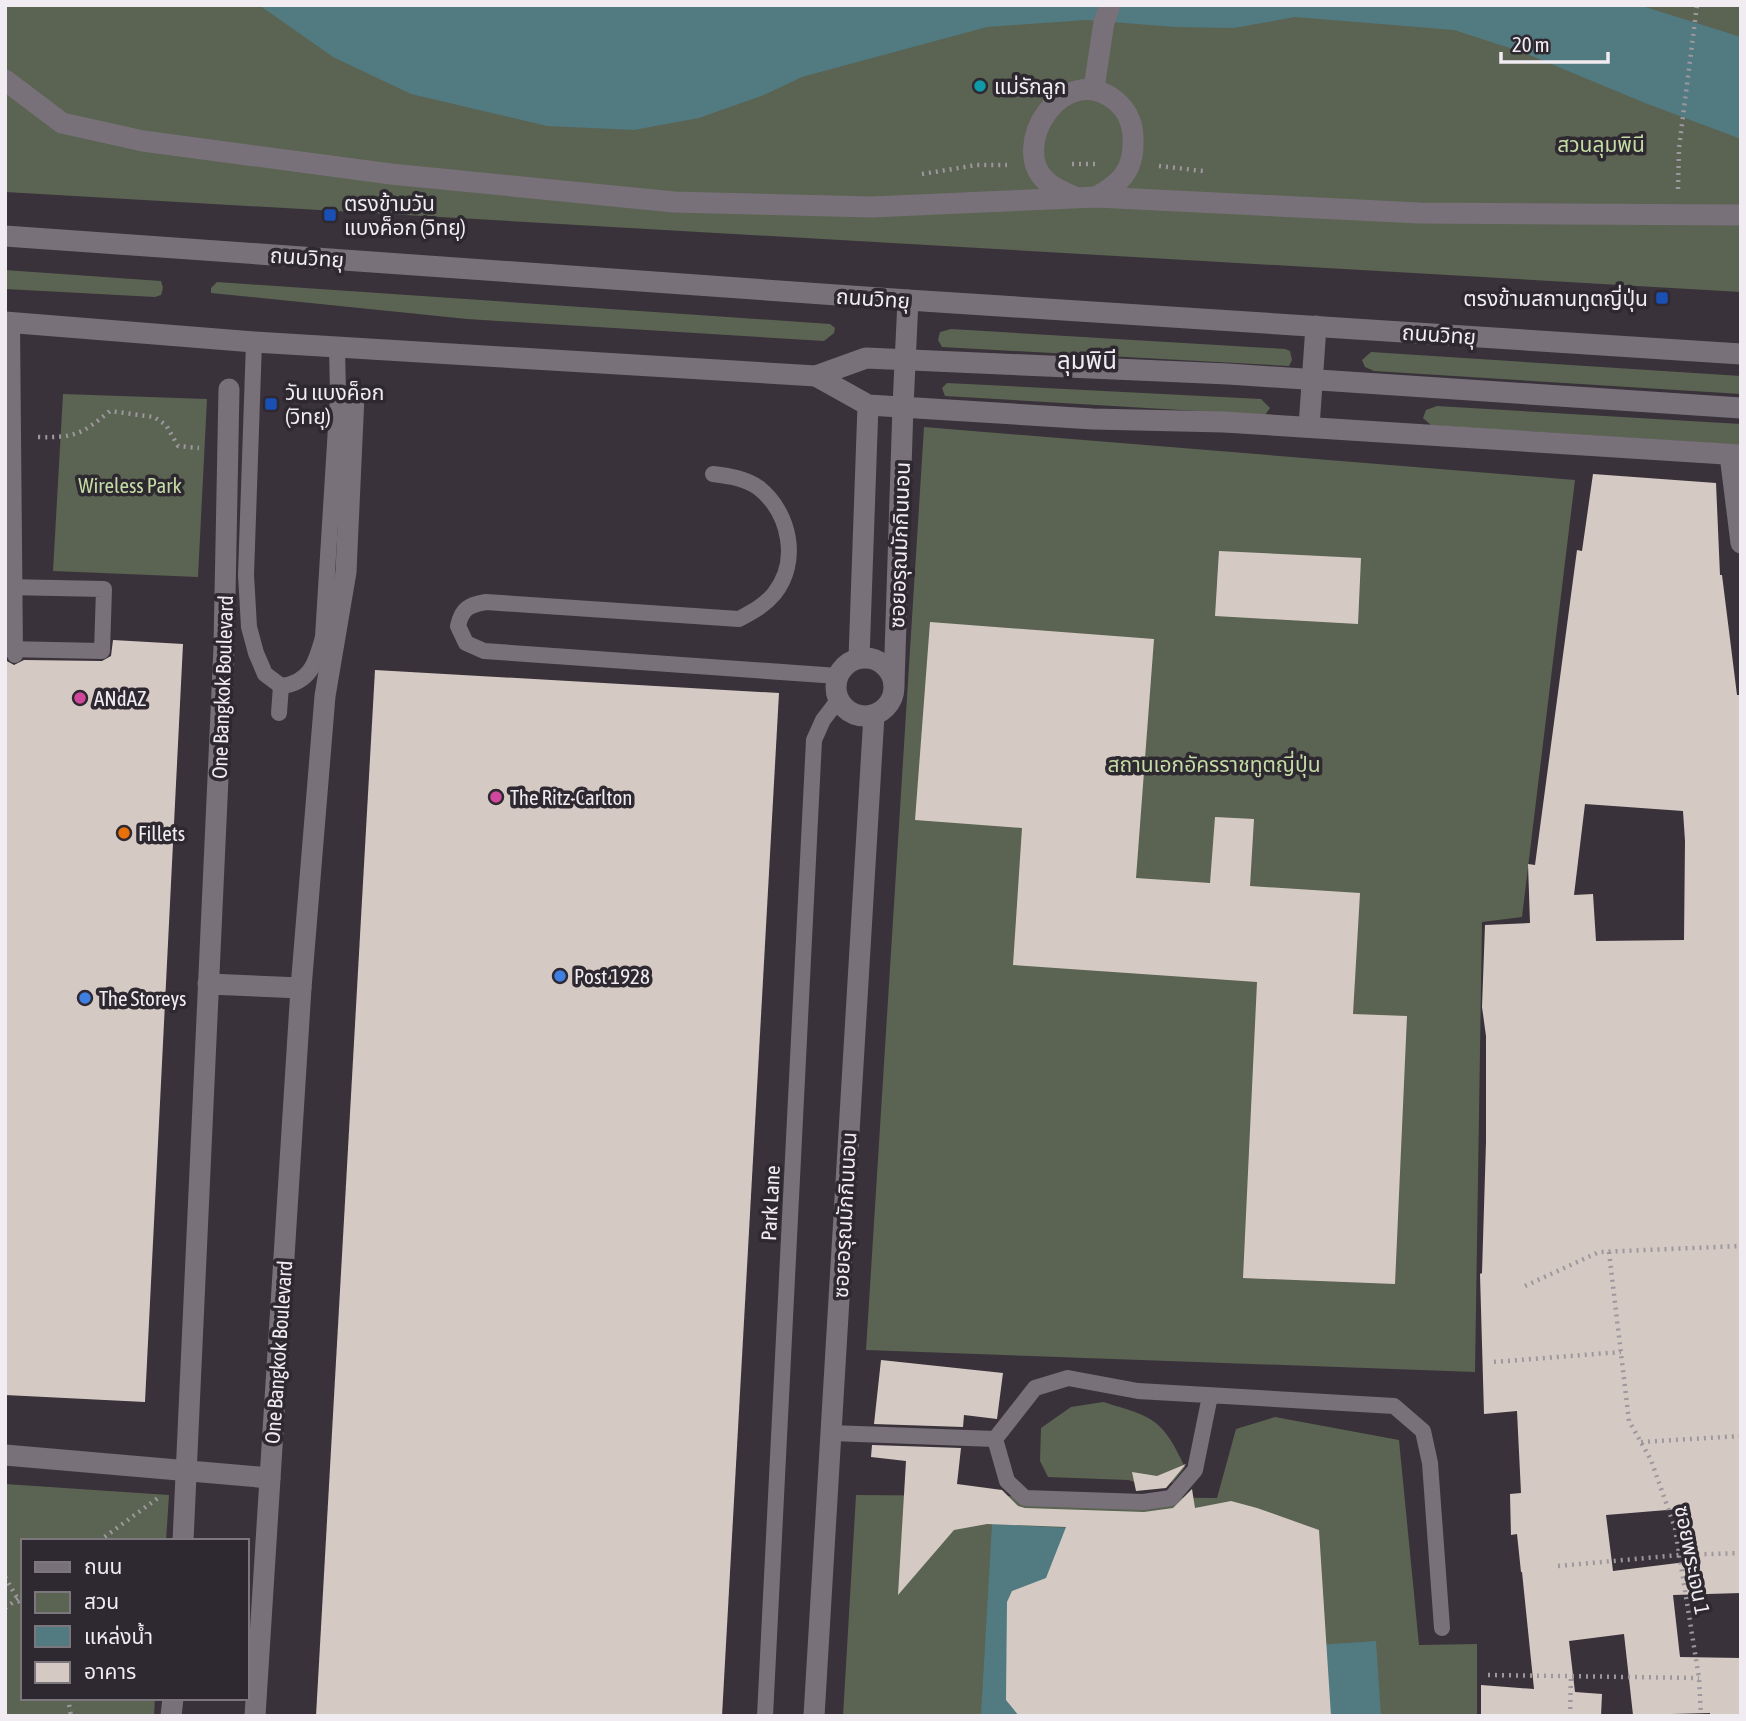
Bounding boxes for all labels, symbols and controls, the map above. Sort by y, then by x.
scale bar [1501,21,1608,65]
text: 20 m [1512,32,1550,56]
place label: แม่รักลูก [994,74,1066,100]
marker: แม่รักลูก [972,78,988,94]
park label: สวนลุมพินี [1557,132,1645,158]
place label: ตรงข้ามวัน แบงค็อก (วิทยุ) [344,191,466,241]
marker: ตรงข้ามวัน แบงค็อก (วิทยุ) [322,207,338,223]
street label: ถนนวิทยุ [269,242,345,274]
street label: ถนนวิทยุ [835,283,911,315]
place label: ตรงข้ามสถานทูตญี่ปุ่น [1463,284,1648,312]
marker: ตรงข้ามสถานทูตญี่ปุ่น [1654,290,1670,306]
street label: ถนนวิทยุ [1401,319,1477,351]
district label: ลุมพินี [1057,347,1117,376]
place label: วัน แบงค็อก (วิทยุ) [285,380,384,430]
marker: วัน แบงค็อก (วิทยุ) [263,396,279,412]
street label: ซอยอรุณมักกินนอน [884,461,916,629]
park label: Wireless Park [78,473,182,497]
street label: One Bangkok Boulevard [207,595,237,779]
place label: ANdAZ [94,686,146,710]
marker: ANdAZ [72,690,88,706]
park label: สถานเอกอัครราชทูตญี่ปุ่น [1107,750,1321,778]
place label: The Ritz-Carlton [510,785,632,809]
marker: The Ritz-Carlton [488,789,504,805]
place label: Fillets [138,821,185,845]
marker: Fillets [116,825,132,841]
place label: Post 1928 [574,964,650,988]
marker: Post 1928 [552,968,568,984]
place label: The Storeys [99,986,187,1010]
marker: The Storeys [77,990,93,1006]
street label: ซอยอรุณมักกินนอน [828,1131,862,1299]
street label: Park Lane [756,1165,784,1241]
street label: One Bangkok Boulevard [260,1260,296,1444]
street label: ซอยพระเจน 1 [1671,1503,1715,1617]
legend [21,1539,248,1700]
text: ถนน [84,1554,122,1578]
text: สวน [84,1589,119,1613]
text: แหล่งน้ำ [84,1622,153,1648]
text: อาคาร [84,1659,136,1683]

